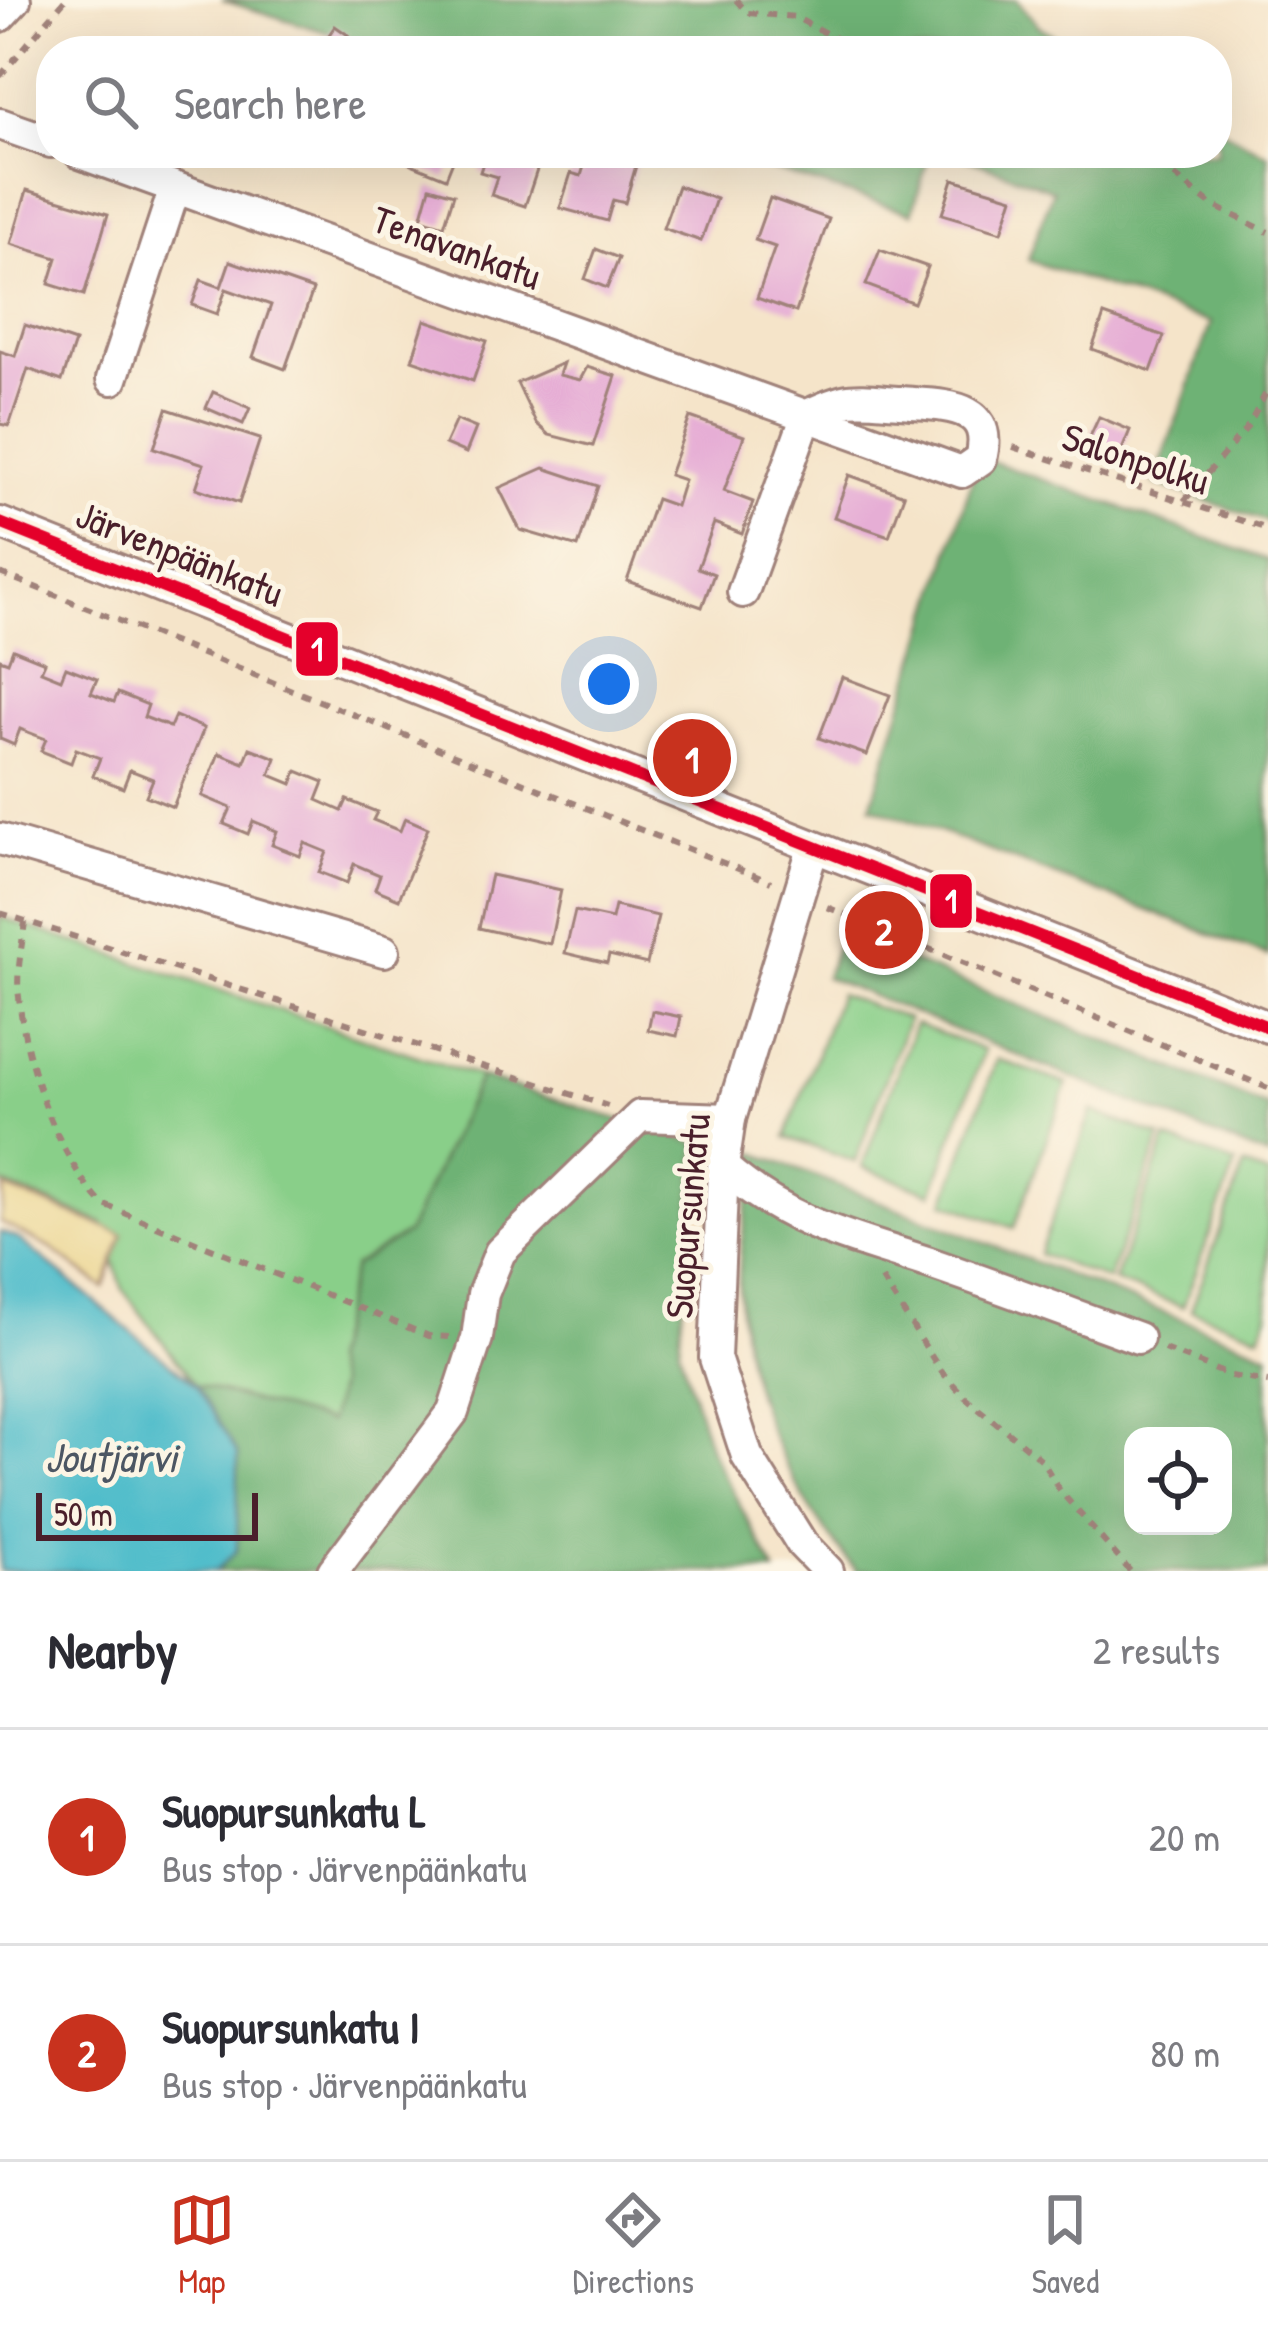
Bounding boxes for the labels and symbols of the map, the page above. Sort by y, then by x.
street label: Tenavankatu [366,192,549,301]
street label: Salonpolku [1056,409,1216,506]
street label: Järvenpäänkatu [69,487,292,618]
line badge: 1 [294,620,340,678]
text: 1 [311,627,323,671]
your location [579,654,639,714]
pin: 1 [653,713,731,803]
line badge: 1 [928,872,974,930]
text: 1 [945,879,957,923]
pin: 2 [845,885,923,975]
street label: Suopursunkatu [651,1111,722,1321]
water label: Joutjärvi [45,1428,181,1485]
scale bar [36,1487,258,1540]

